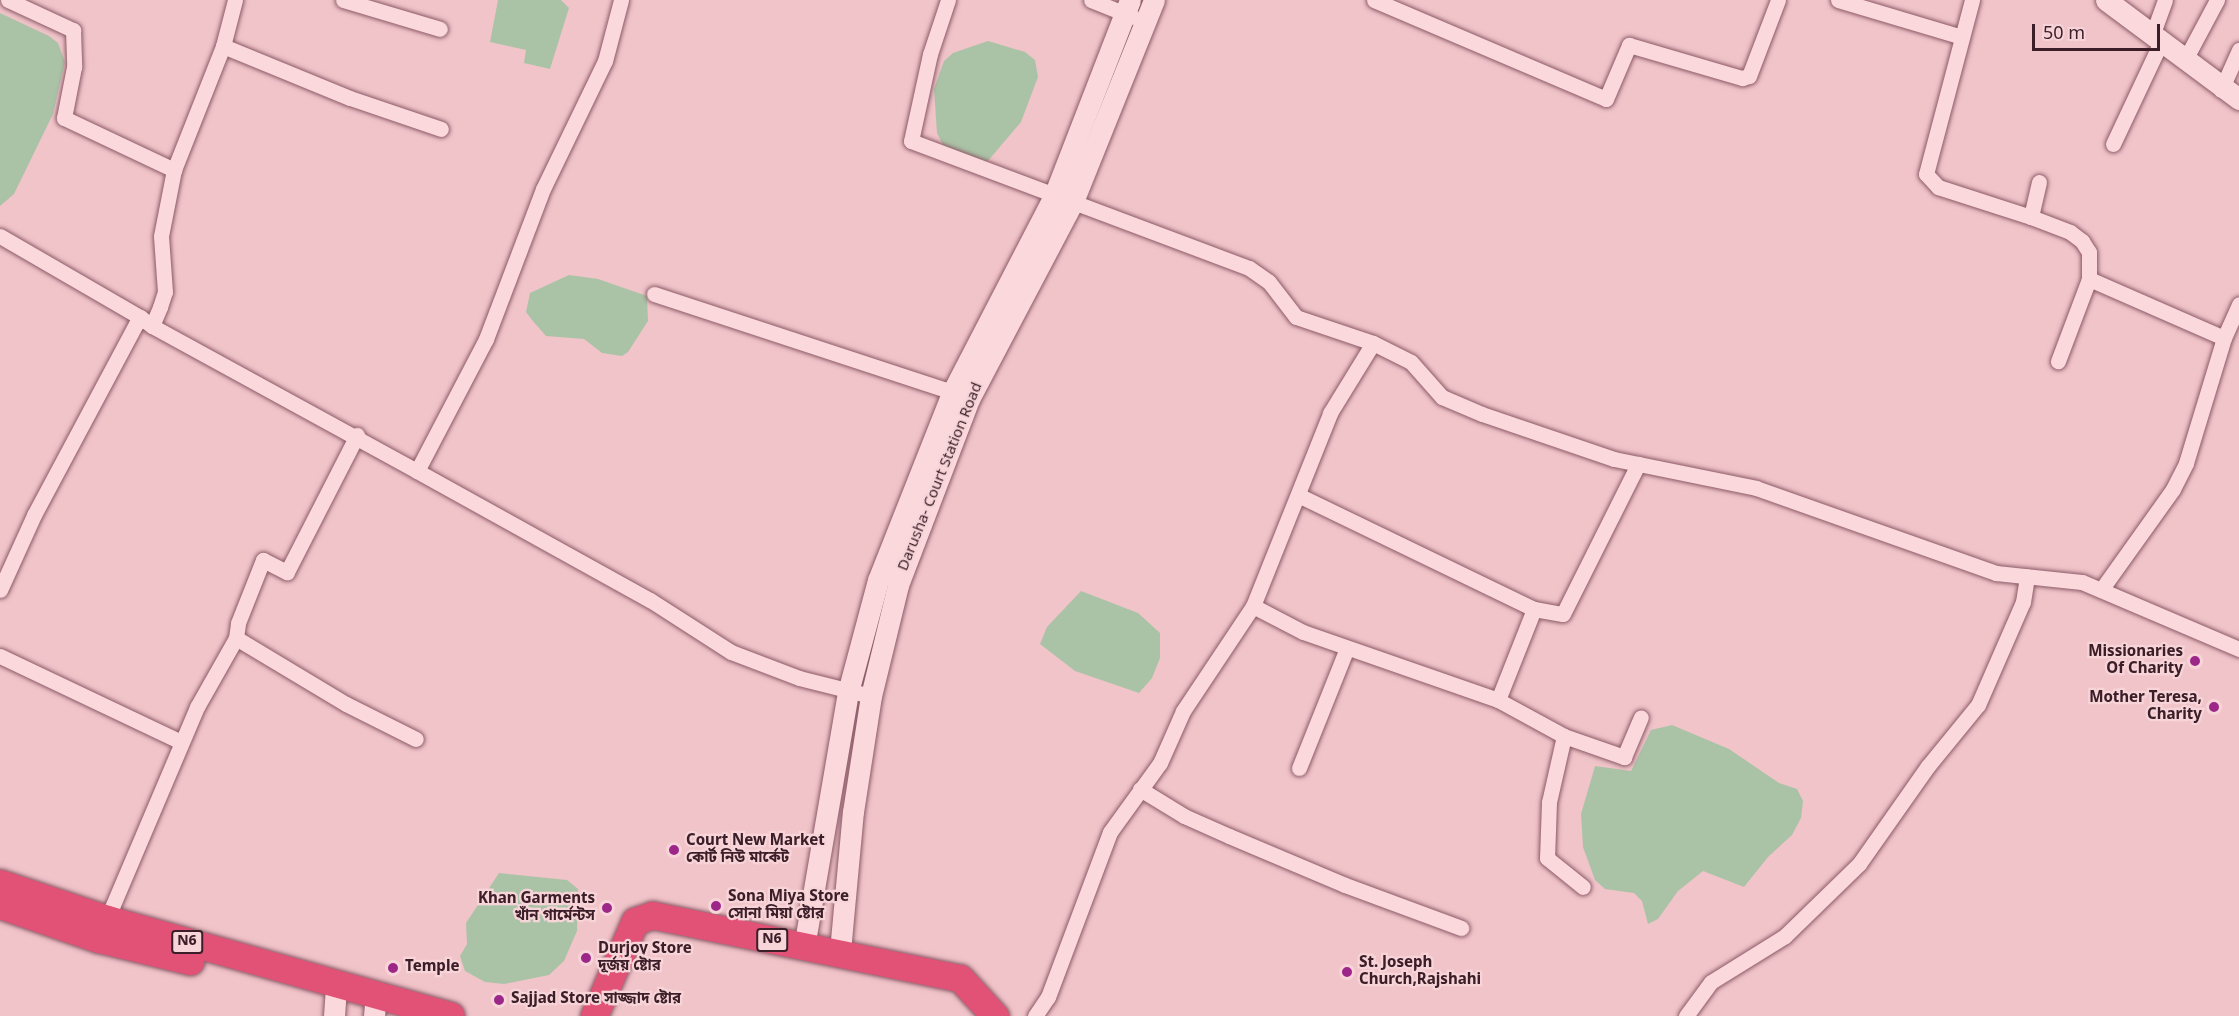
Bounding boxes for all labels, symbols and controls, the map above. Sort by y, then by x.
scale bar [2035,12,2162,50]
text: 50 m [2043,22,2085,46]
street label: Darusha- Court Station Road [895,380,987,574]
place label: Missionaries Of Charity [2088,643,2183,678]
marker: Missionaries Of Charity [2188,654,2202,668]
place label: Mother Teresa, Charity [2089,689,2202,724]
marker: Mother Teresa, Charity [2207,700,2221,714]
place label: Court New Market কোর্ট নিউ মার্কেট [686,832,825,867]
marker: Court New Market কোর্ট নিউ মার্কেট [667,843,681,857]
place label: Sona Miya Store সোনা মিয়া ষ্টোর [728,888,849,923]
place label: Khan Garments খাঁন গার্মেন্টস [478,890,595,925]
marker: Sona Miya Store সোনা মিয়া ষ্টোর [709,899,723,913]
marker: Khan Garments খাঁন গার্মেন্টস [600,901,614,915]
road number: N6 [756,929,788,951]
road number: N6 [170,931,204,953]
place label: Durjoy Store দূর্জয় ষ্টোর [598,940,692,975]
marker: Durjoy Store দূর্জয় ষ্টোর [579,951,593,965]
place label: St. Joseph Church,Rajshahi [1359,954,1481,989]
place label: Temple [405,959,459,977]
marker: Temple [386,961,400,975]
marker: St. Joseph Church,Rajshahi [1340,965,1354,979]
place label: Sajjad Store সাজ্জাদ ষ্টোর [511,991,681,1009]
marker: Sajjad Store সাজ্জাদ ষ্টোর [492,993,506,1007]

